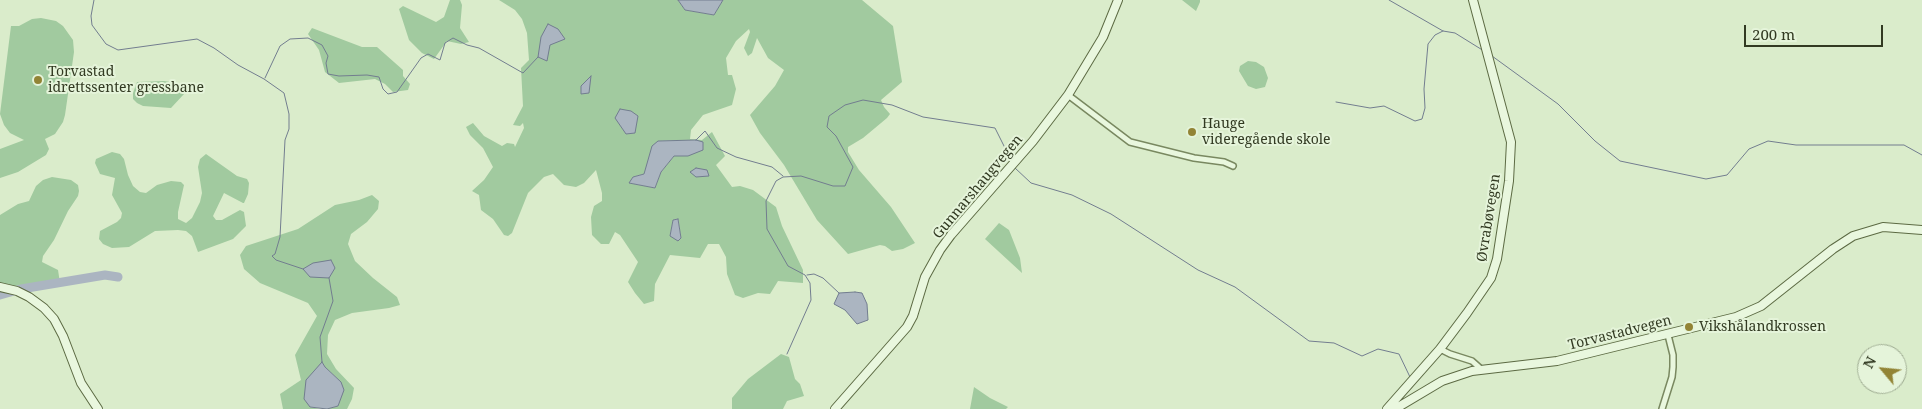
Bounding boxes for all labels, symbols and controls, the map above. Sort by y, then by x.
scale bar [1747,15,1886,47]
text: 200 m [1752,24,1795,44]
place label: Torvastad idrettssenter gressbane [48,64,204,96]
marker: Torvastad idrettssenter gressbane [32,74,44,86]
place label: Hauge videregående skole [1202,116,1331,148]
marker: Hauge videregående skole [1186,126,1198,138]
street label: Gunnarshaugvegen [930,132,1026,242]
street label: Øvrabøvegen [1474,173,1504,263]
street label: Torvastadvegen [1567,312,1673,354]
place label: Vikshålandkrossen [1699,319,1826,335]
marker: Vikshålandkrossen [1683,321,1695,333]
north arrow [1857,344,1907,394]
text: N [1858,353,1880,372]

